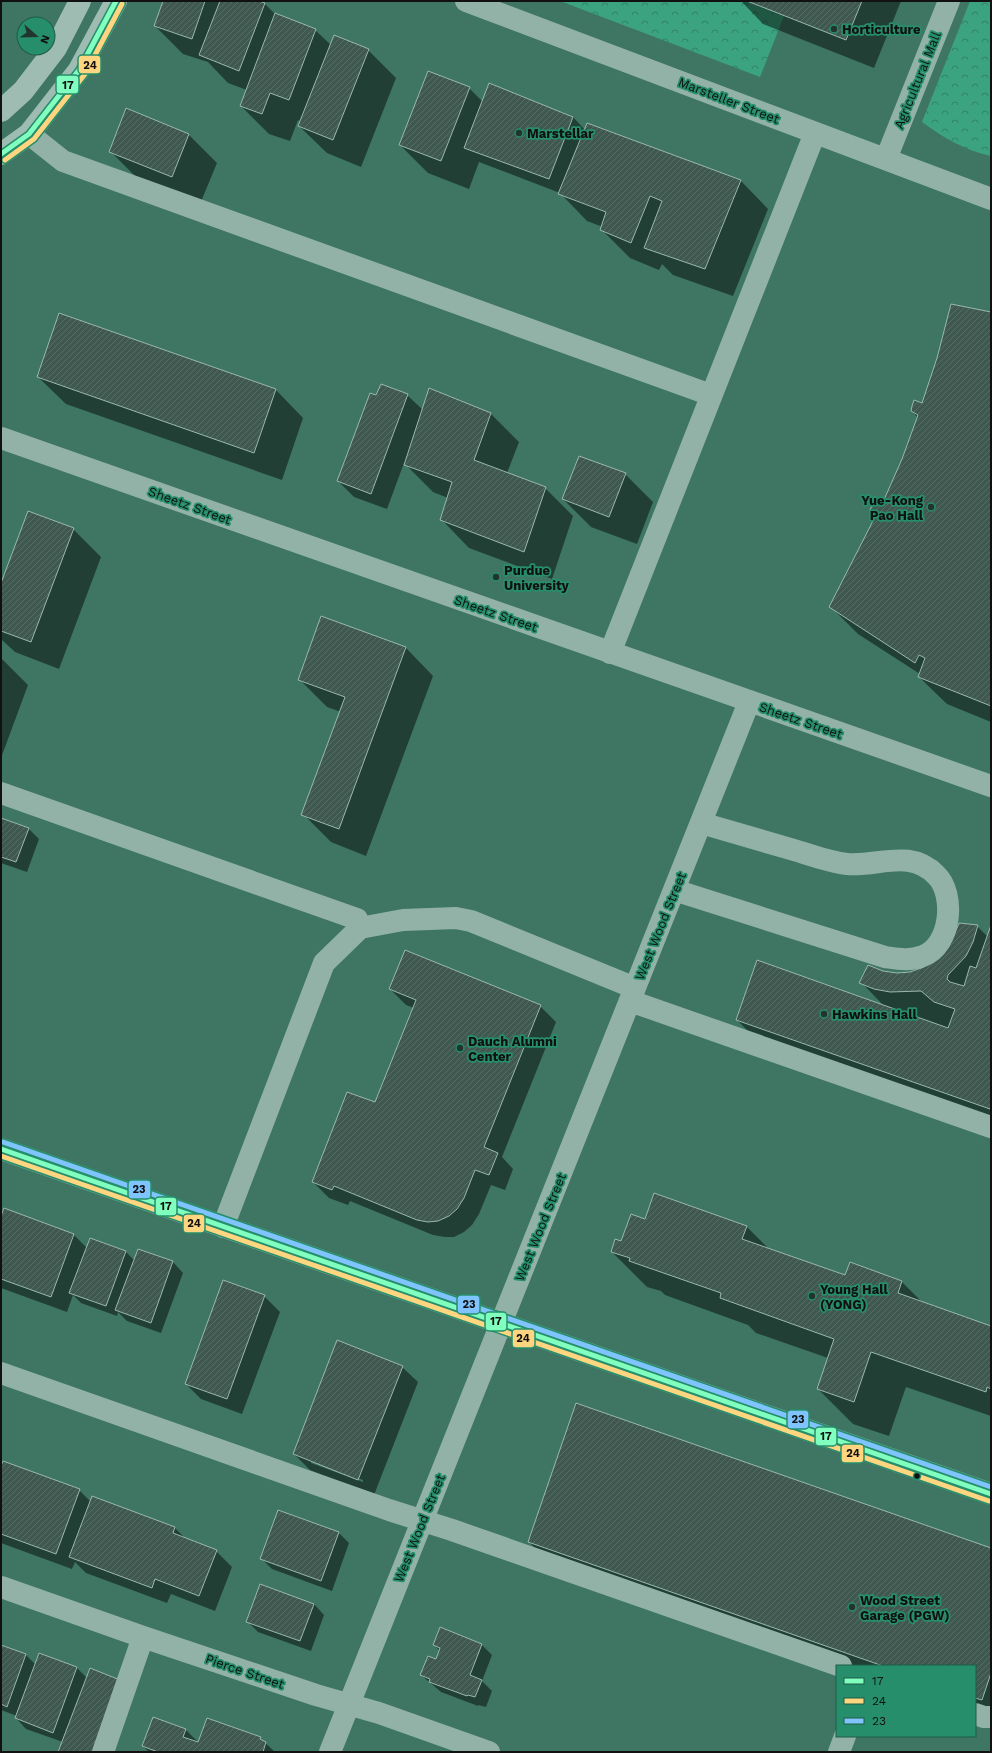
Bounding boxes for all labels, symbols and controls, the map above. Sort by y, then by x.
north arrow [16,16,56,56]
place label: Horticulture [842,22,921,37]
marker: Horticulture [829,24,839,34]
street label: Agricultural Mall [891,29,944,131]
text: N [37,33,52,45]
line badge: 24 [78,55,101,74]
text: 24 [83,59,97,72]
street label: Marsteller Street [676,74,782,127]
line badge: 17 [56,75,79,94]
text: 17 [62,79,74,92]
place label: Marstellar [527,126,594,141]
marker: Marstellar [514,128,524,138]
street label: Sheetz Street [146,484,234,528]
place label: Yue-Kong Pao Hall [861,493,924,523]
marker: Yue-Kong Pao Hall [926,502,936,512]
place label: Purdue University [504,563,570,593]
marker: Purdue University [491,572,501,582]
street label: Sheetz Street [452,592,540,635]
street label: Sheetz Street [757,699,845,742]
street label: West Wood Street [632,869,689,982]
place label: Hawkins Hall [832,1007,918,1022]
marker: Hawkins Hall [819,1009,829,1019]
place label: Dauch Alumni Center [468,1034,557,1064]
marker: Dauch Alumni Center [455,1043,465,1053]
street label: West Wood Street [512,1170,569,1283]
line badge: 23 [128,1180,151,1199]
text: 23 [132,1183,146,1196]
line badge: 17 [155,1197,177,1216]
text: 17 [160,1200,172,1213]
line badge: 24 [183,1214,205,1233]
text: 24 [187,1217,201,1230]
place label: Young Hall (YONG) [820,1282,888,1312]
marker: Young Hall (YONG) [807,1291,817,1301]
line badge: 23 [457,1295,480,1314]
text: 23 [462,1298,476,1311]
line badge: 17 [485,1312,507,1331]
text: 17 [490,1315,502,1328]
line badge: 24 [512,1329,535,1348]
text: 24 [516,1332,530,1345]
line badge: 23 [787,1410,809,1429]
text: 23 [791,1413,805,1426]
line badge: 17 [815,1427,837,1446]
text: 17 [820,1430,832,1443]
line badge: 24 [841,1444,864,1463]
text: 24 [846,1447,860,1460]
street label: West Wood Street [391,1471,448,1584]
unlabelled marker [912,1471,922,1481]
place label: Wood Street Garage (PGW) [860,1593,950,1623]
marker: Wood Street Garage (PGW) [847,1602,857,1612]
street label: Pierce Street [203,1651,287,1692]
legend [836,1665,976,1737]
text: 17 [872,1674,884,1688]
text: 24 [872,1694,886,1708]
text: 23 [872,1714,886,1728]

